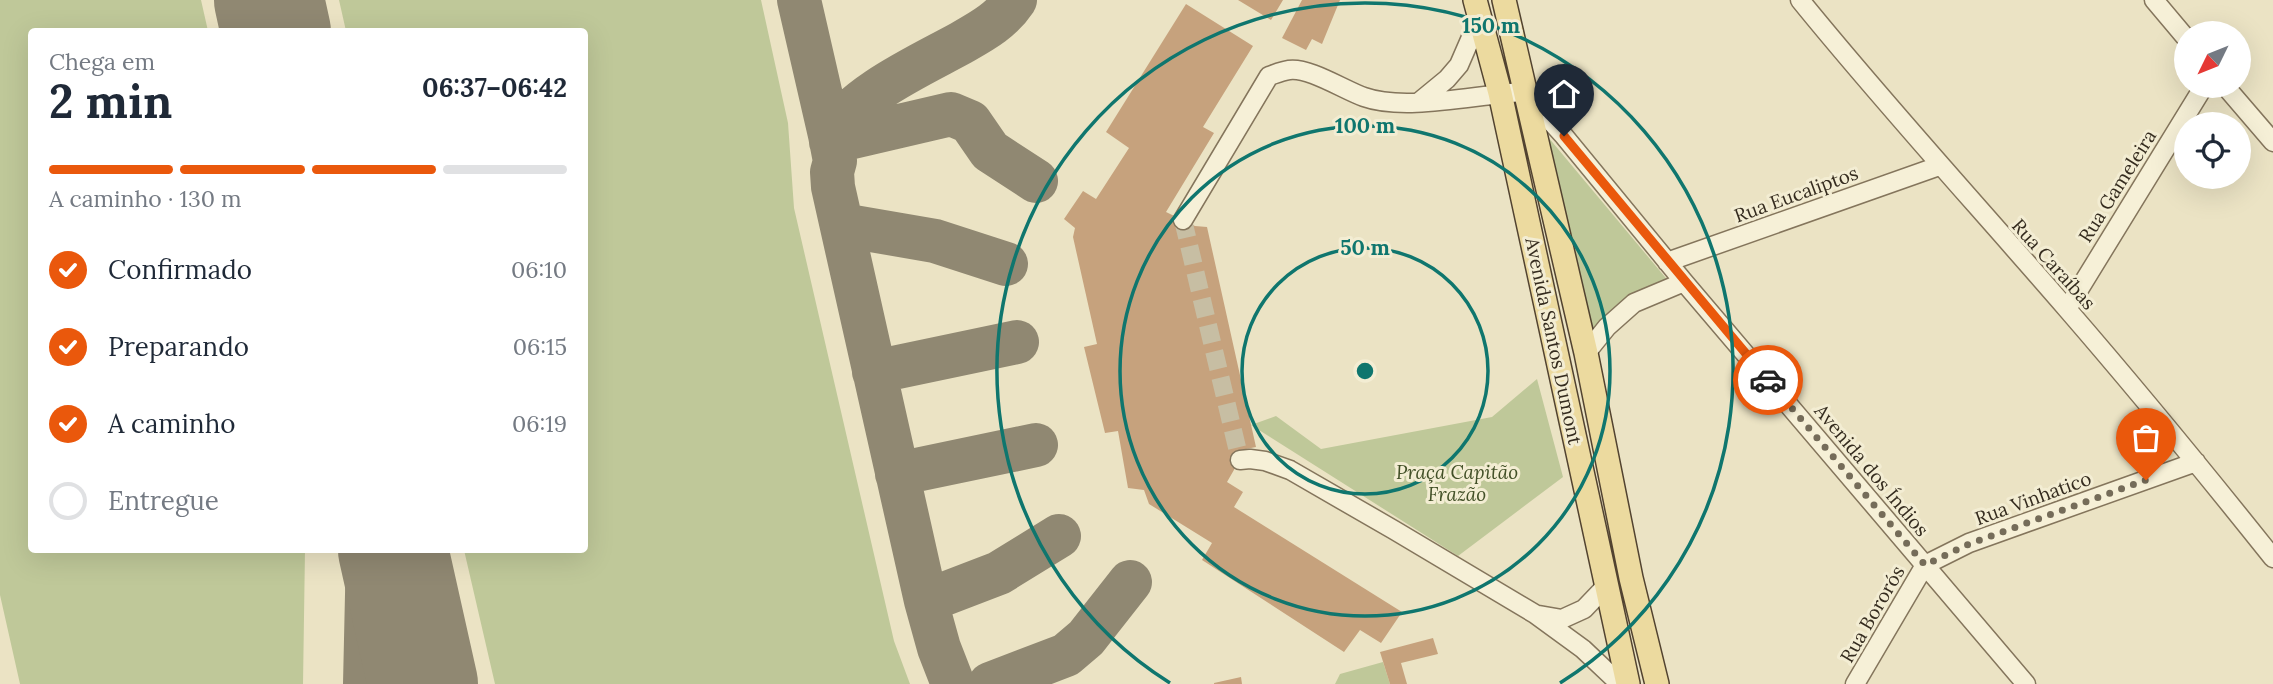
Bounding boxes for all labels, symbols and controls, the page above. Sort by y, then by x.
text: 150 m [1462,12,1520,39]
north arrow [2174,21,2250,98]
map controls [2174,21,2251,189]
text: Chega em [49,47,155,76]
pin [1534,64,1594,136]
text: 06:37–06:42 [422,71,567,104]
text: 2 min [49,72,172,131]
icon: home [1545,75,1583,113]
text: 100 m [1335,112,1395,139]
button: locate [2174,112,2251,189]
street label: Rua Gameleira [2073,125,2161,247]
street label: Rua Eucaliptos [1731,160,1861,228]
text: A caminho · 130 m [49,184,242,213]
street label: Rua Caraíbas [2007,214,2101,315]
text: 50 m [1340,234,1390,261]
street label: Avenida Santos Dumont [1520,234,1588,447]
icon: check [49,251,87,289]
text: Confirmado [108,253,252,286]
text: 06:10 [511,255,567,284]
icon: check [49,328,87,366]
text: Preparando [108,330,249,363]
text: 06:15 [513,332,567,361]
courier [1733,345,1803,415]
centre of rings [1353,359,1377,383]
icon: car [1749,361,1787,399]
street label: Avenida dos Índios [1809,398,1934,541]
icon: check [49,405,87,443]
text: A caminho [108,407,235,440]
pin [2116,408,2176,480]
text: 06:19 [512,409,567,438]
icon: bag [2127,419,2165,457]
park label: Praça Capitão Frazão [1396,460,1518,506]
street label: Rua Vinhatico [1972,466,2094,530]
text: Entregue [108,484,219,517]
street label: Rua Bororós [1835,561,1910,667]

